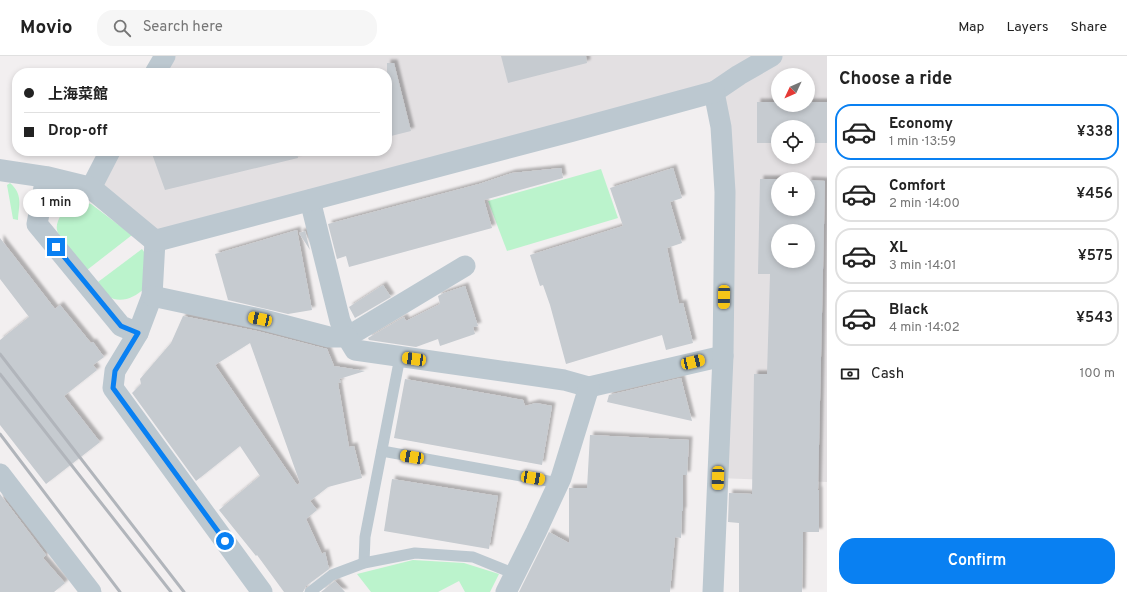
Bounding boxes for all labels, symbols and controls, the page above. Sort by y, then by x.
search box [97,10,377,46]
text: Movio [20,16,73,40]
icon: search [111,17,133,39]
text: Search here [143,18,223,37]
text: Map [958,19,984,36]
text: Layers [1006,19,1048,36]
text: Share [1070,19,1107,36]
north arrow [771,68,815,112]
map controls [771,68,815,268]
text: Choose a ride [839,68,952,91]
text: 上海菜館 [48,86,108,105]
icon: car [841,114,877,150]
text: Economy [889,115,953,134]
button: locate [771,120,815,164]
text: Drop-off [48,122,108,141]
text: ¥338 [1077,123,1113,142]
text: 1 min · 13:59 [889,134,956,150]
button: + [771,172,815,216]
icon: car [841,176,877,212]
text: Comfort [889,177,946,196]
text: ¥456 [1076,185,1113,204]
callout: 1 min [23,189,89,217]
text: 1 min [41,195,71,211]
text: 2 min · 14:00 [889,196,960,212]
button: − [771,224,815,268]
route end [47,238,65,256]
icon: car [841,238,877,274]
text: XL [889,239,907,258]
text: ¥575 [1078,247,1113,266]
text: 3 min · 14:01 [889,258,956,274]
car [718,285,730,309]
icon: car [841,300,877,336]
text: Black [889,301,929,320]
text: ¥543 [1076,309,1113,328]
car [247,311,273,327]
text: 4 min · 14:02 [889,320,960,336]
car [401,351,427,367]
car [680,353,706,371]
icon: cash [839,363,861,385]
text: Cash [871,365,904,384]
text: 100 m [1079,366,1115,382]
car [399,449,425,465]
car [712,466,724,490]
car [520,470,546,486]
route start [216,532,234,550]
button: Confirm [839,538,1115,584]

